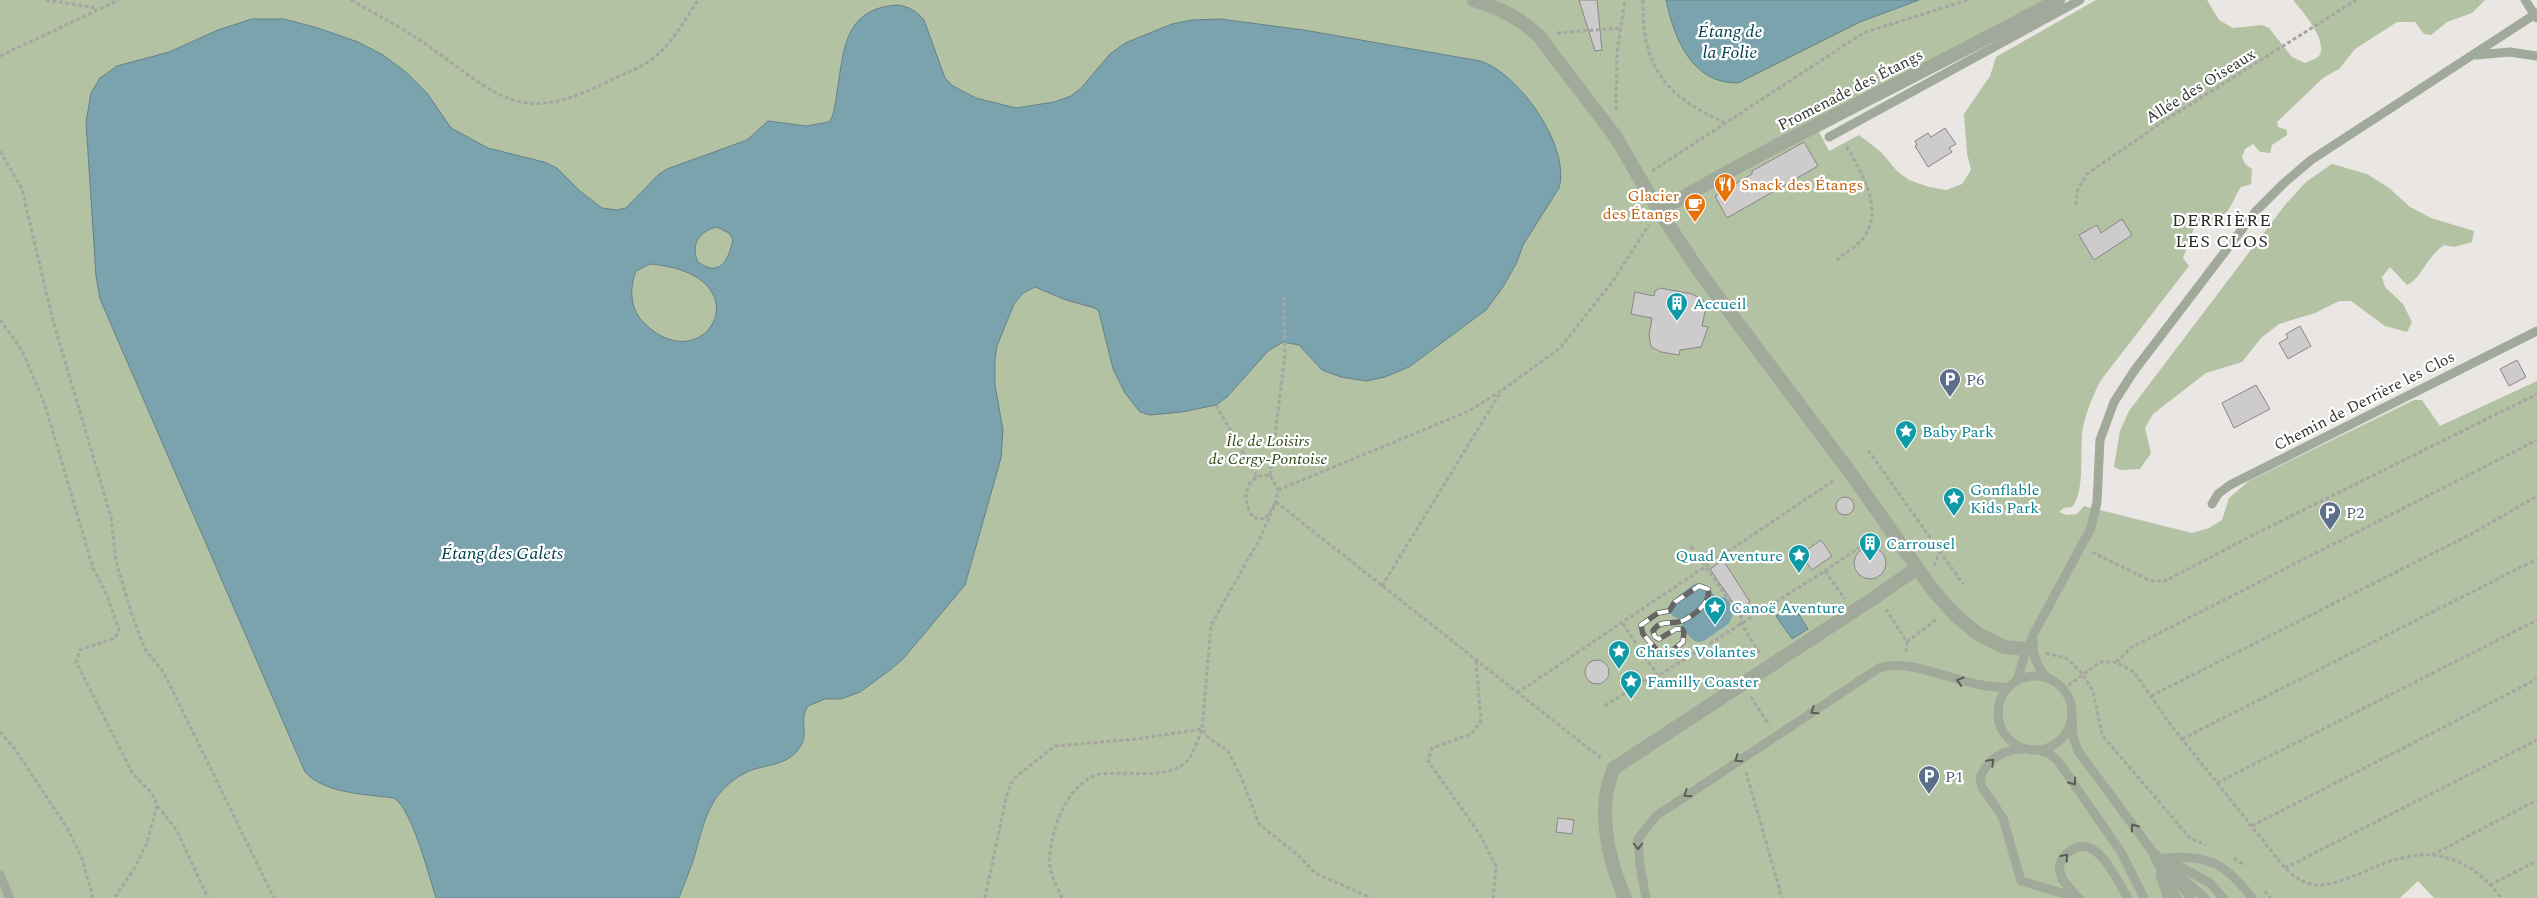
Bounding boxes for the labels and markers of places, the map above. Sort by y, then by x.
restaurant icon: Snack des Étangs [1713,172,1737,203]
place label: Snack des Étangs [1741,173,1863,197]
place label: Glacier des Étangs [1603,184,1679,226]
cafe icon: Glacier des Étangs [1683,192,1707,223]
building icon: Accueil [1665,291,1689,322]
place label: Accueil [1693,292,1746,316]
parking icon: P6 [1938,367,1962,398]
place label: P6 [1966,368,1984,392]
place icon: Baby Park [1894,419,1918,450]
place label: Baby Park [1922,420,1994,444]
place label: Gonflable Kids Park [1970,478,2040,520]
place icon: Gonflable Kids Park [1942,486,1966,517]
parking icon: P2 [2318,500,2342,531]
place label: P2 [2346,501,2364,525]
building icon: Carrousel [1858,531,1882,562]
place label: Carrousel [1886,532,1955,556]
place icon: Quad Aventure [1787,543,1811,574]
place label: Quad Aventure [1676,544,1783,568]
place icon: Canoë Aventure [1703,595,1727,626]
place label: Canoë Aventure [1731,596,1845,620]
place icon: Chaises Volantes [1607,639,1631,670]
place label: Chaises Volantes [1635,640,1756,664]
place icon: Familly Coaster [1619,669,1643,700]
place label: Familly Coaster [1647,670,1759,694]
parking icon: P1 [1917,764,1941,795]
place label: P1 [1945,765,1963,789]

